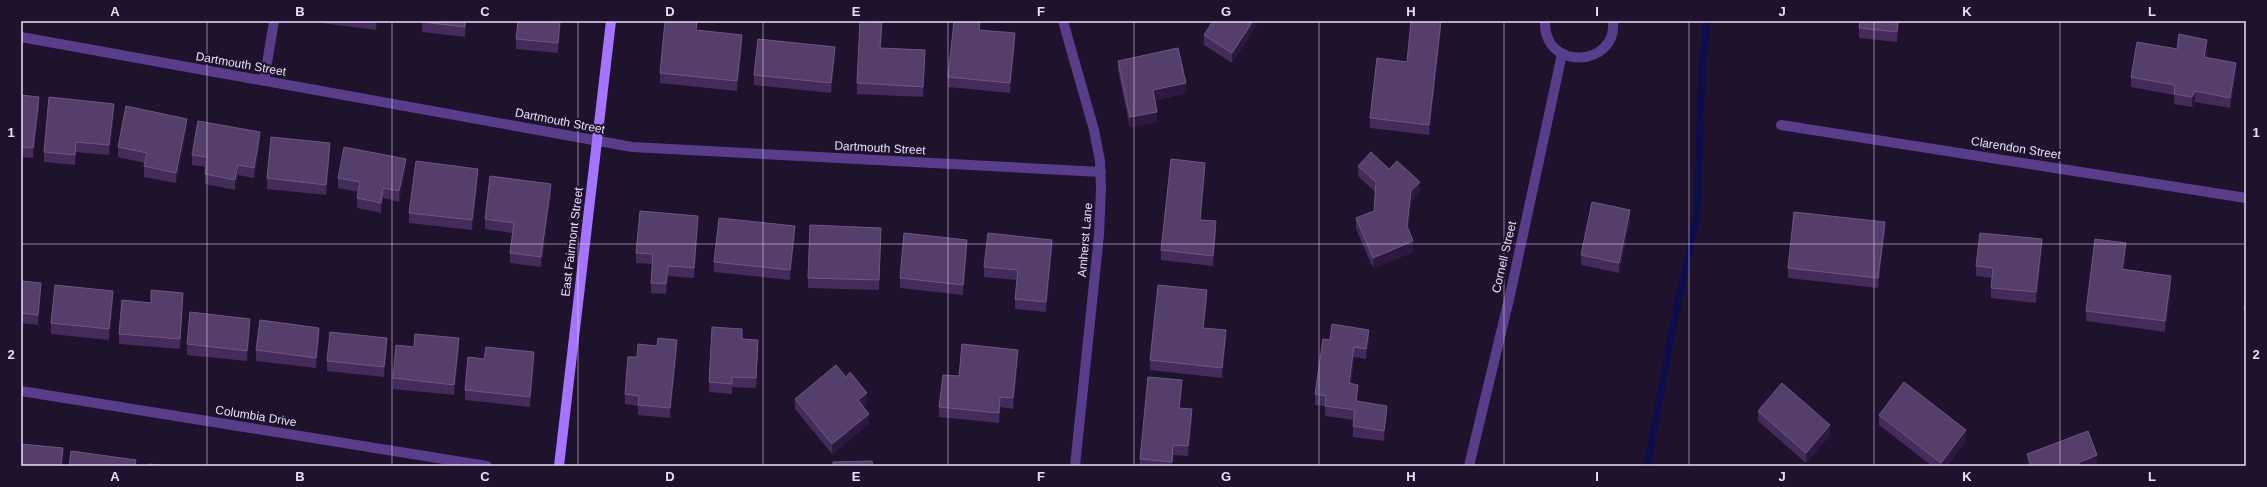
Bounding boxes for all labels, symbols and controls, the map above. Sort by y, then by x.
text: A [110,4,120,19]
text: B [295,4,305,19]
text: C [480,4,490,19]
text: D [665,4,675,19]
text: E [852,4,861,19]
text: F [1037,4,1045,19]
text: G [1221,4,1231,19]
text: H [1406,4,1416,19]
text: I [1595,4,1599,19]
text: J [1778,4,1786,19]
text: K [1962,4,1972,19]
text: L [2148,4,2156,19]
street label: Dartmouth Street [195,49,288,79]
street label: Dartmouth Street [514,105,607,137]
text: 1 [7,125,15,140]
text: 1 [2252,125,2260,140]
street label: Clarendon Street [1970,134,2063,162]
street label: Dartmouth Street [834,139,927,157]
street label: East Fairmont Street [558,186,586,297]
street label: Amherst Lane [1075,202,1095,278]
street label: Cornell Street [1489,219,1519,294]
text: 2 [7,347,15,362]
text: 2 [2252,347,2260,362]
street label: Columbia Drive [214,403,298,429]
text: A [110,469,120,484]
text: B [295,469,305,484]
text: C [480,469,490,484]
text: D [665,469,675,484]
text: E [852,469,861,484]
text: F [1037,469,1045,484]
text: G [1221,469,1231,484]
text: H [1406,469,1416,484]
text: I [1595,469,1599,484]
text: J [1778,469,1786,484]
text: K [1962,469,1972,484]
text: L [2148,469,2156,484]

